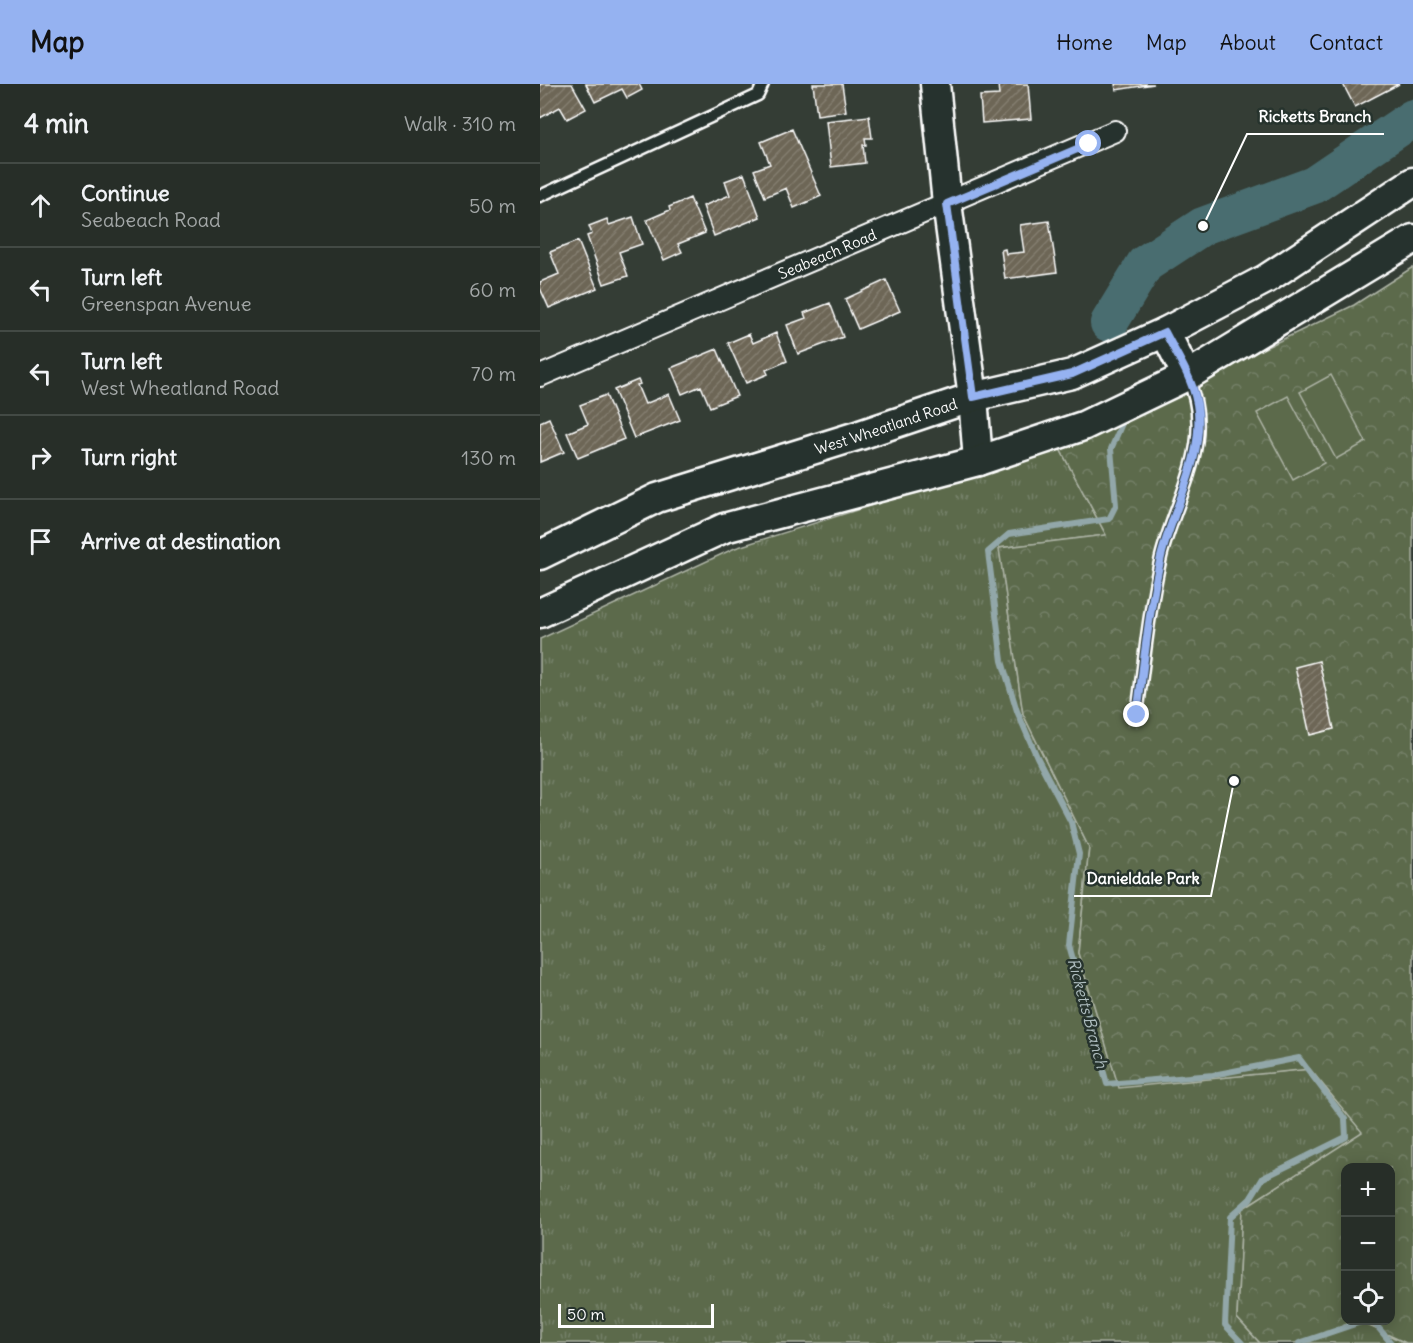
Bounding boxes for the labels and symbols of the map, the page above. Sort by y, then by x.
callout: Ricketts Branch [1247,100,1384,134]
text: Ricketts Branch [1258,106,1372,126]
route start [1075,130,1101,156]
street label: Seabeach Road [775,224,879,283]
street label: West Wheatland Road [812,394,960,458]
route end [1123,701,1149,727]
callout: Danieldale Park [1074,862,1211,896]
text: Danieldale Park [1086,868,1200,888]
water label: Ricketts Branch [1064,956,1112,1071]
scale bar [558,1301,714,1328]

